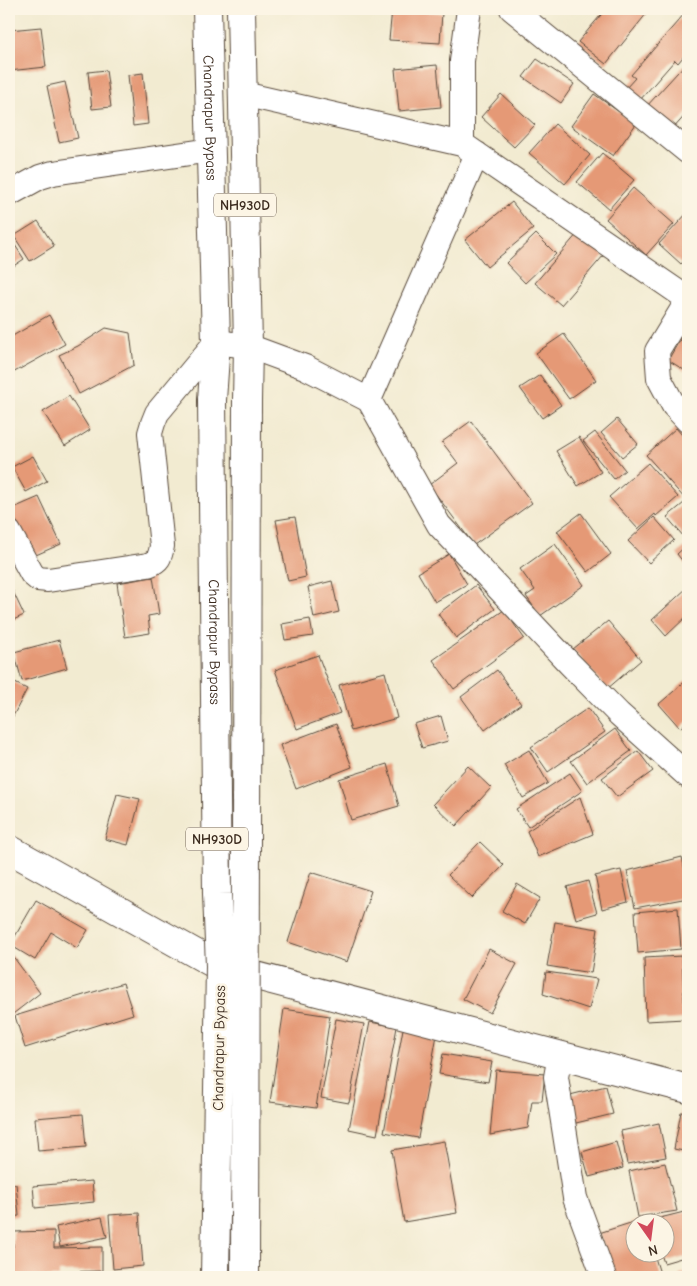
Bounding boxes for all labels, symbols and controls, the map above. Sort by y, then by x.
street label: Chandrapur Bypass [199,55,221,181]
road number: NH930D [214,194,276,216]
street label: Chandrapur Bypass [205,579,224,705]
road number: NH930D [186,828,248,851]
street label: Chandrapur Bypass [209,985,229,1111]
north arrow [624,1214,674,1264]
text: N [647,1241,660,1259]

